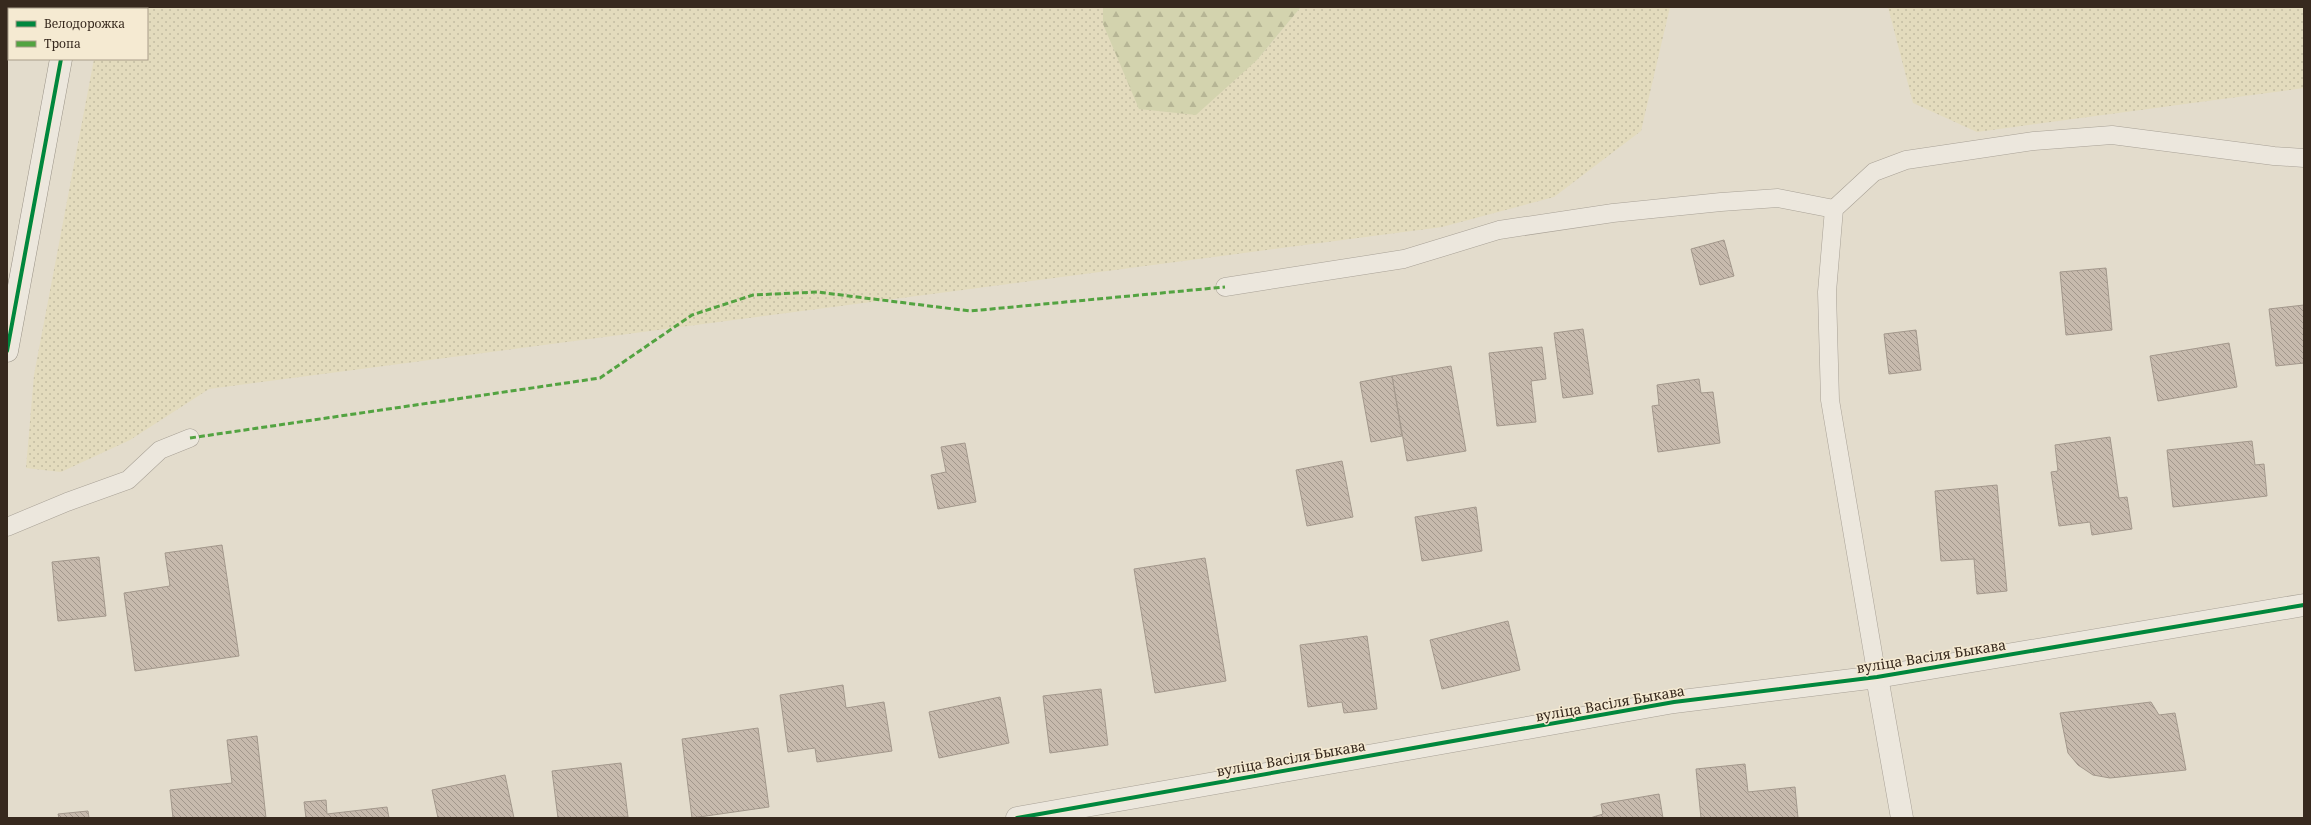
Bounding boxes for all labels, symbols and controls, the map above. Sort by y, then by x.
legend [8,8,148,60]
text: Велодорожка [44,15,125,32]
text: Тропа [44,35,81,52]
street label: вуліца Васіля Быкава [1855,635,2007,677]
street label: вуліца Васіля Быкава [1534,681,1686,725]
street label: вуліца Васіля Быкава [1215,736,1367,780]

